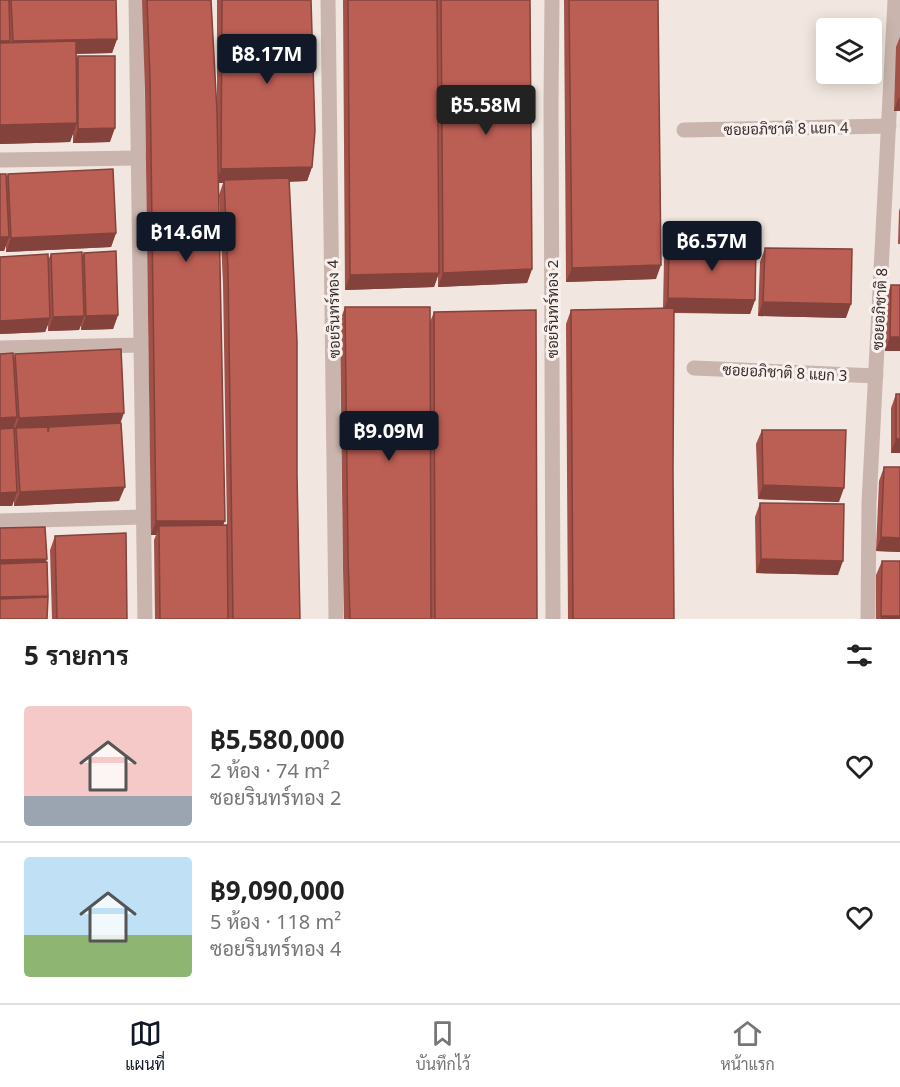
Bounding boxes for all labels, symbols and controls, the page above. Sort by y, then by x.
map controls [816,18,882,84]
button: layers [816,18,882,84]
pin: ฿8.17M [218,34,316,85]
text: ฿8.17M [232,40,302,67]
pin: ฿5.58M [437,85,535,136]
text: ฿5.58M [451,91,521,118]
street label: ซอยอภิชาติ 8 แยก 4 [723,117,849,139]
pin: ฿14.6M [137,212,235,263]
text: ฿14.6M [151,218,221,245]
pin: ฿6.57M [663,221,761,272]
text: ฿6.57M [677,227,747,254]
street label: ซอยรินทร์ทอง 4 [322,259,344,358]
street label: ซอยรินทร์ทอง 2 [542,260,562,358]
street label: ซอยอภิชาติ 8 [867,267,891,351]
street label: ซอยอภิชาติ 8 แยก 3 [722,359,848,385]
pin: ฿9.09M [340,411,438,462]
text: ฿9.09M [354,417,424,444]
text: 5 รายการ [24,637,129,673]
icon: filters [843,639,876,672]
text: ฿5,580,000 [210,721,345,757]
icon: home [72,730,144,802]
icon: heart [843,750,876,783]
text: 2 ห้อง · 74 m² [210,757,330,784]
text: ซอยรินทร์ทอง 2 [210,784,341,811]
text: ฿9,090,000 [210,872,345,908]
icon: home [72,881,144,953]
icon: heart [843,901,876,934]
text: 5 ห้อง · 118 m² [210,908,341,935]
text: ซอยรินทร์ทอง 4 [210,935,341,962]
tab: แผนที่ [125,1017,165,1075]
tab: บันทึกไว้ [415,1017,470,1075]
tab: หน้าแรก [720,1017,775,1075]

